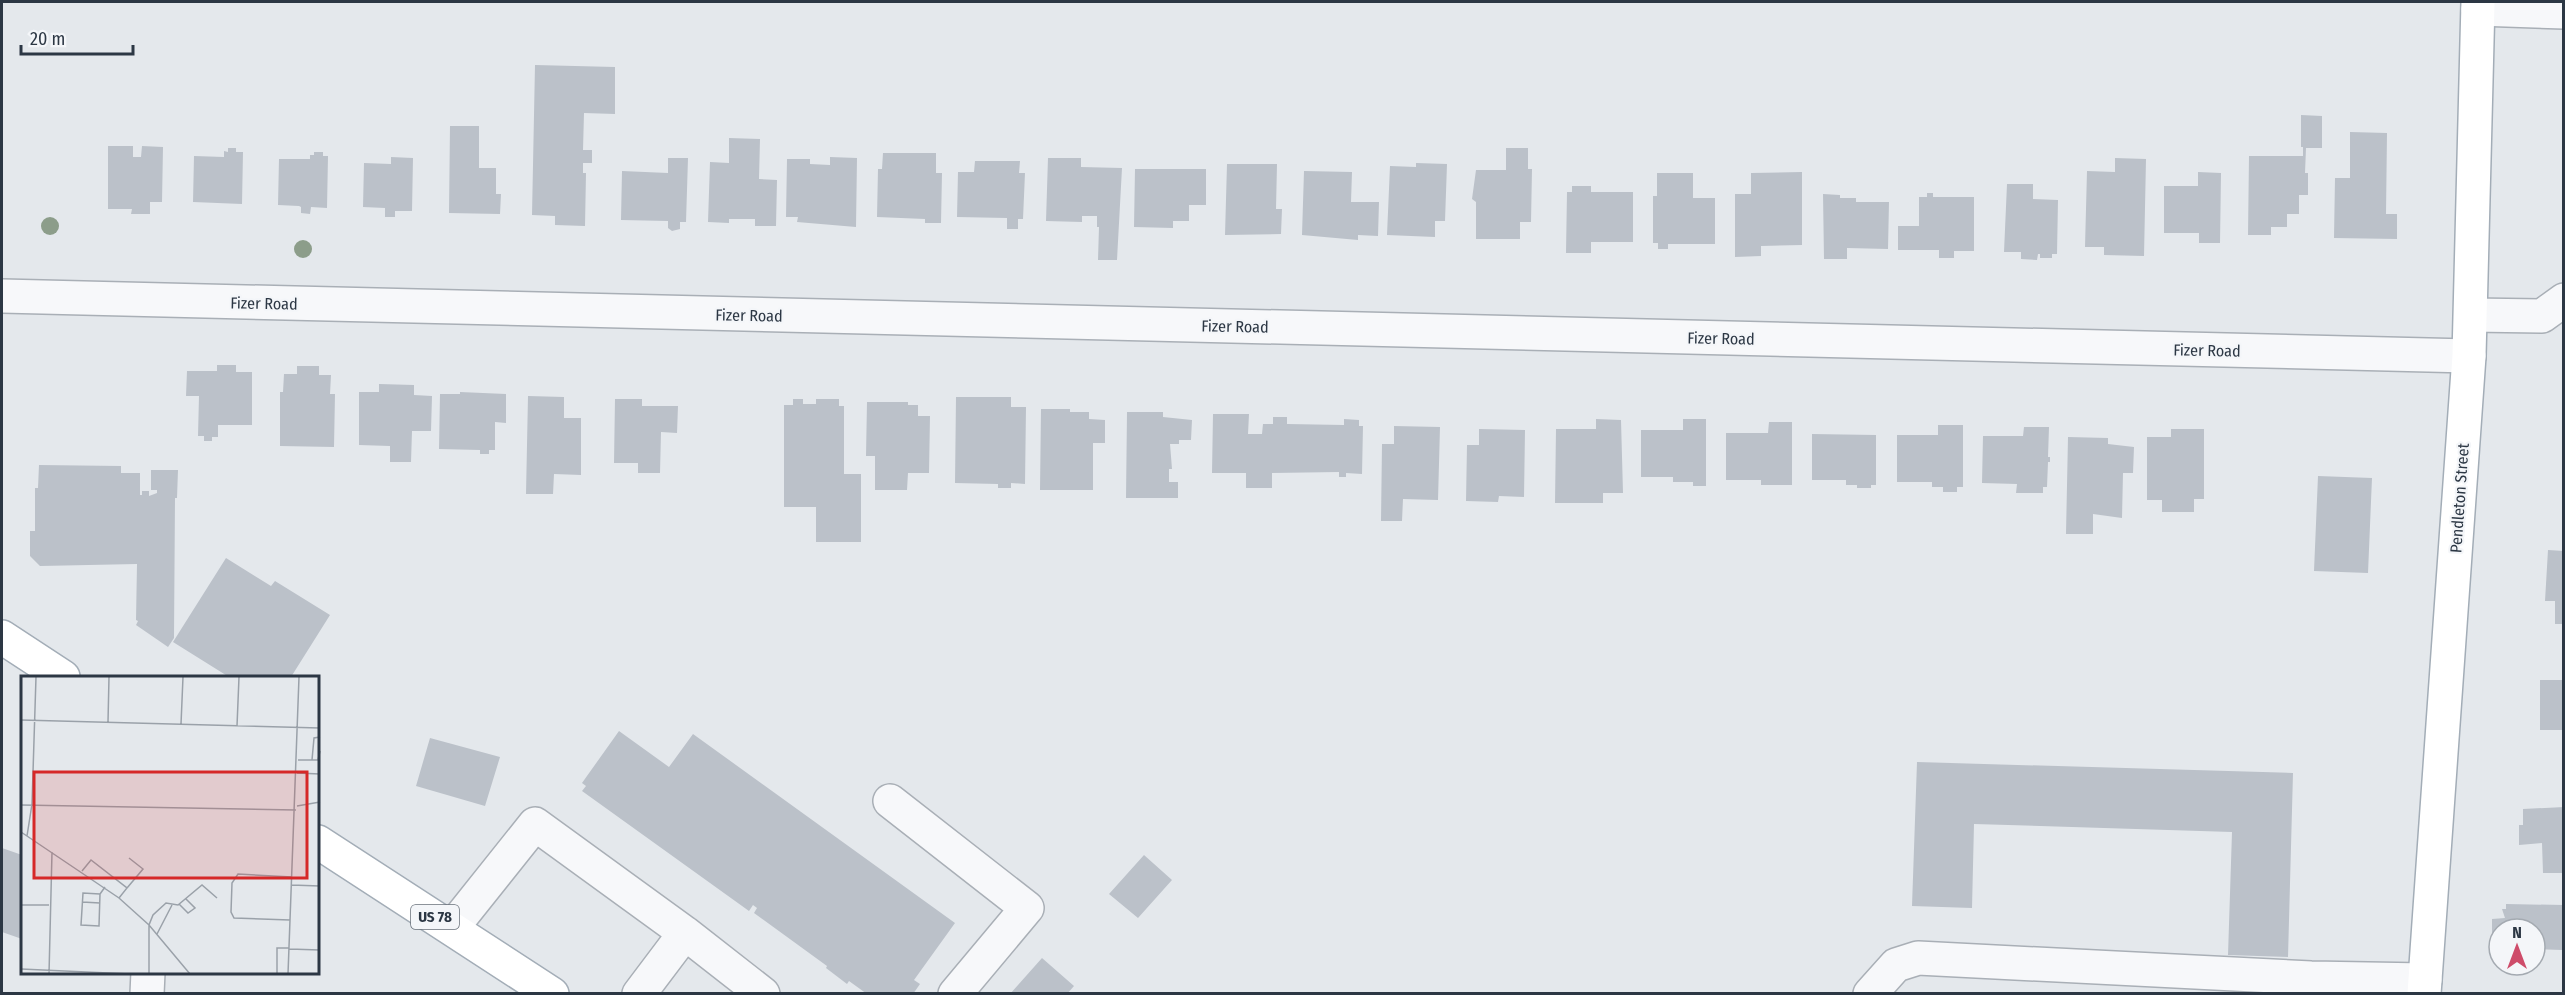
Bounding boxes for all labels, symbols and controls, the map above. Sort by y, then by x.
scale bar [21,18,134,56]
text: 20 m [30,28,65,50]
street label: Fizer Road [230,293,298,314]
street label: Fizer Road [715,305,783,326]
street label: Fizer Road [1201,316,1269,337]
street label: Fizer Road [1687,328,1755,349]
street label: Fizer Road [2173,340,2241,361]
street label: Pendleton Street [2446,442,2473,553]
inset map [21,676,320,974]
road number: US 78 [411,905,459,929]
north arrow [2487,917,2547,977]
text: N [2512,923,2522,942]

